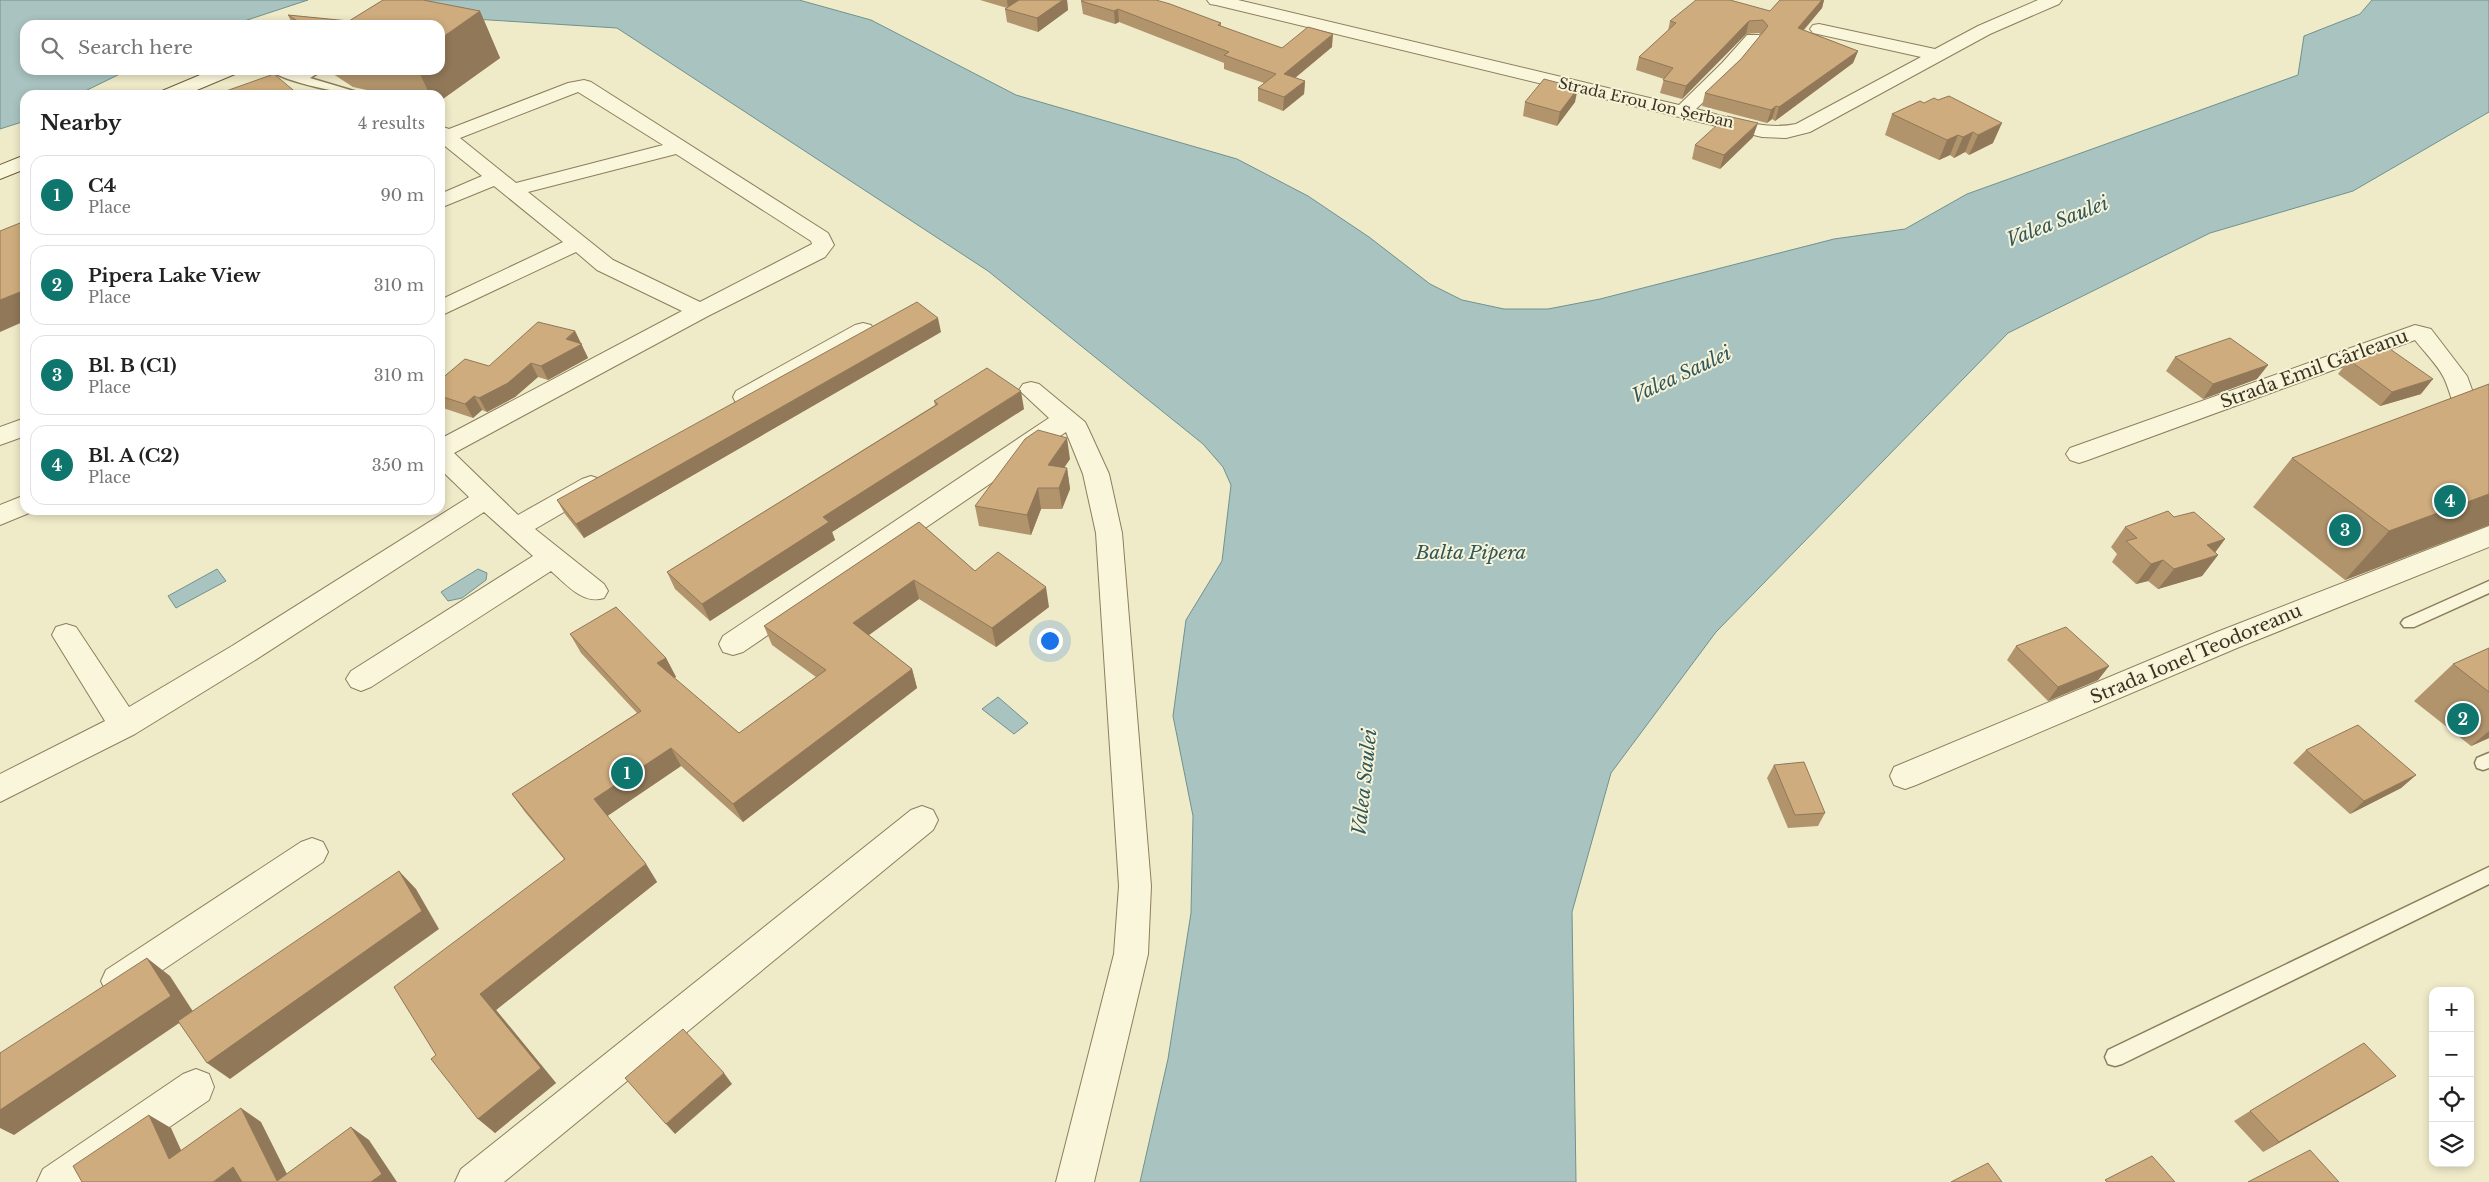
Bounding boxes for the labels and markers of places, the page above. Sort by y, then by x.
pin: 4 [2434,482,2466,520]
pin: 3 [2329,511,2361,549]
pin: 2 [2447,700,2479,738]
pin: 1 [611,754,643,792]

